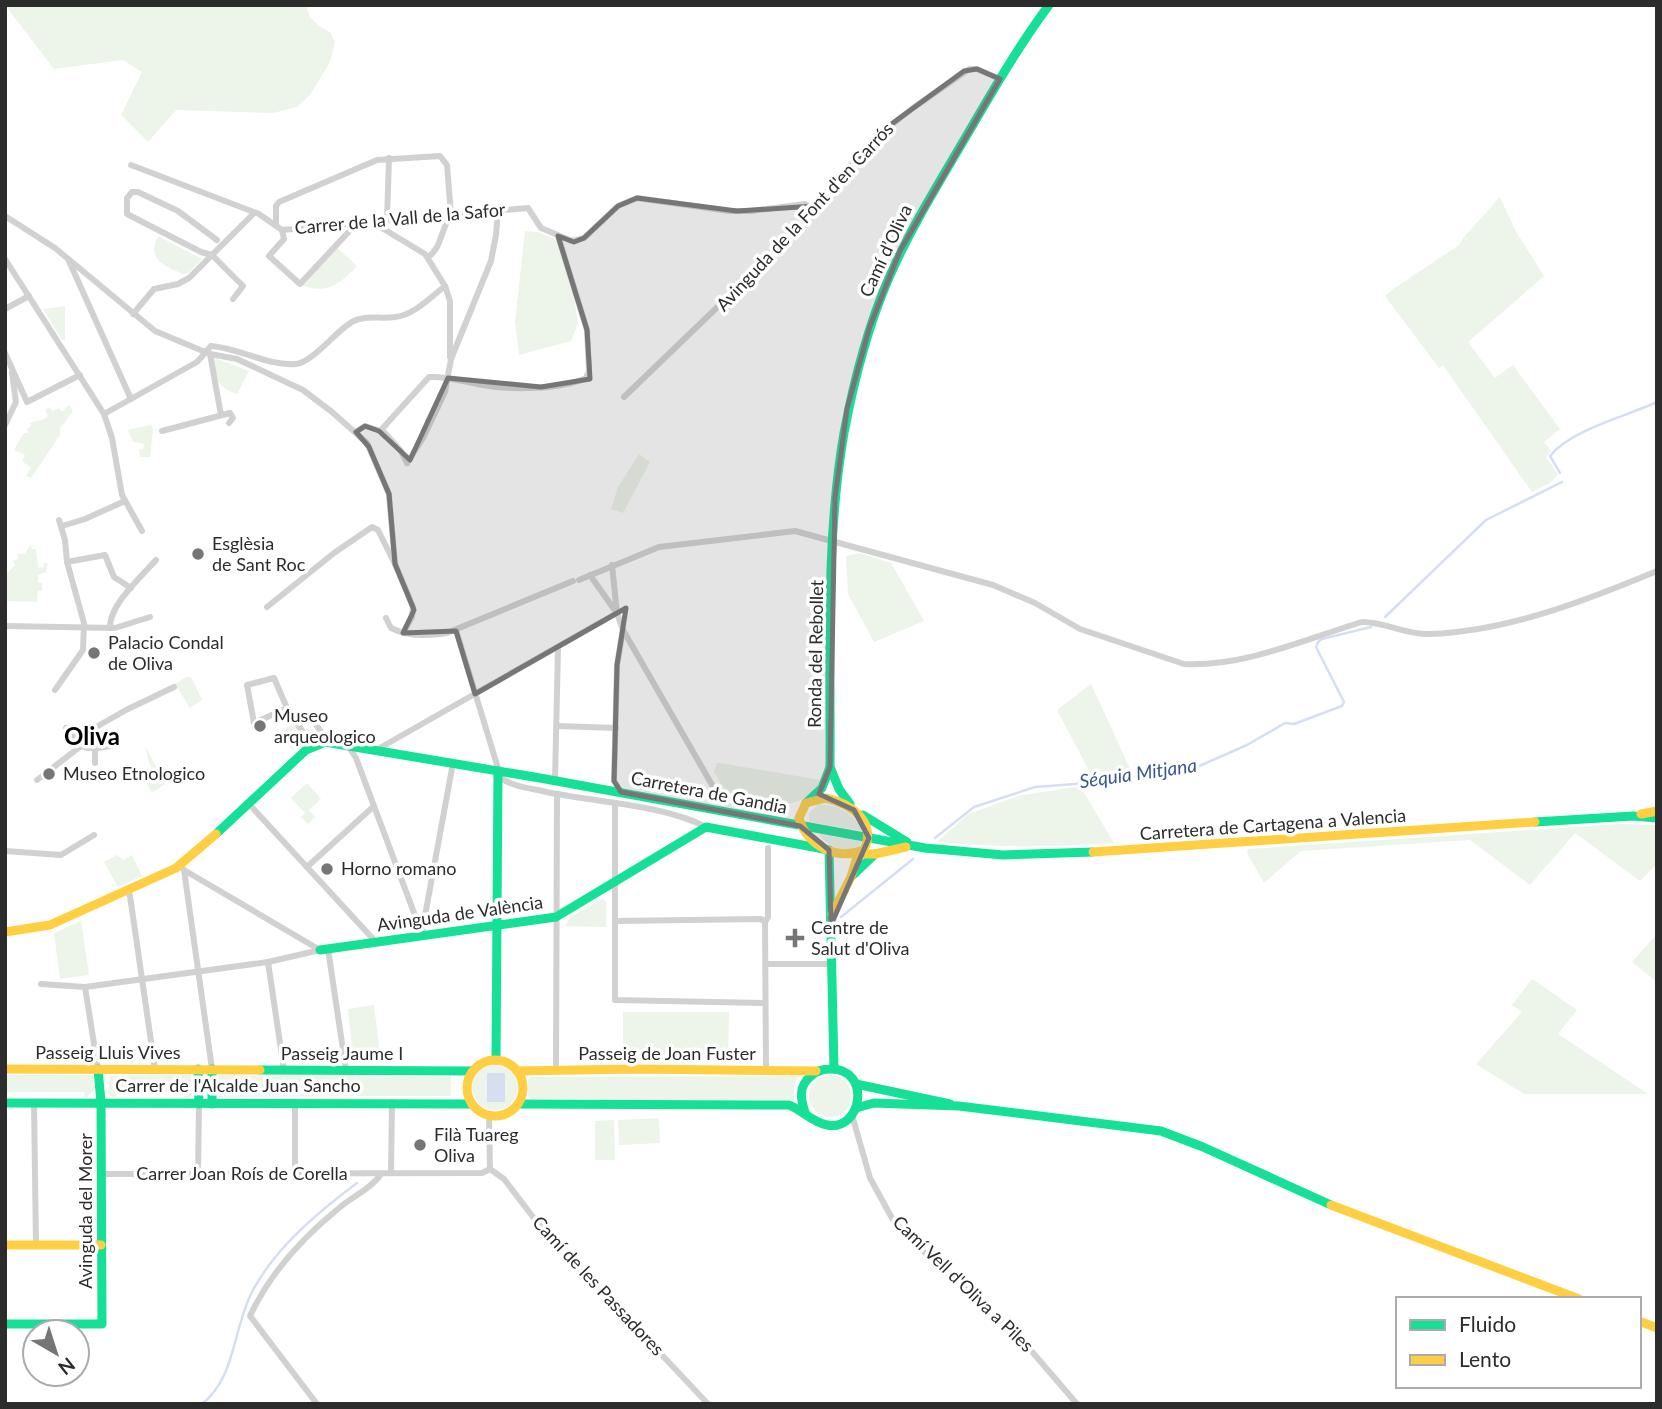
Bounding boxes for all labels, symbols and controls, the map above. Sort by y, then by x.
street label: Avinguda de la Font d'en Carrós [711,117,898,315]
street label: Carrer de la Vall de la Safor [294,198,507,238]
street label: Camí d’Oliva [854,201,916,300]
place label: Esglèsia de Sant Roc [212,532,306,575]
marker: Esglèsia de Sant Roc [190,546,206,562]
street label: Ronda del Rebollet [803,579,827,728]
place label: Palacio Condal de Oliva [108,631,224,674]
marker: Palacio Condal de Oliva [86,645,102,661]
place label: Museo arqueologico [274,704,376,747]
marker: Museo arqueologico [252,718,268,734]
district label: Oliva [64,721,120,750]
water label: Séquia Mitjana [1078,753,1198,792]
place label: Museo Etnologico [63,762,205,784]
marker: Museo Etnologico [41,766,57,782]
street label: Carretera de Gandia [629,766,789,818]
street label: Carretera de Cartagena a Valencia [1139,804,1407,844]
place label: Horno romano [341,857,456,879]
marker: Horno romano [319,861,335,877]
street label: Avinguda de València [376,890,544,936]
place label: Centre de Salut d'Oliva [811,916,910,959]
marker: Centre de Salut d'Oliva [785,928,805,948]
street label: Passeig Lluis Vives [35,1041,181,1063]
street label: Passeig Jaume I [281,1042,403,1064]
street label: Passeig de Joan Fuster [578,1042,756,1064]
street label: Carrer de l'Alcalde Juan Sancho [115,1074,361,1096]
place label: Filà Tuareg Oliva [434,1123,519,1166]
street label: Avinguda del Morer [74,1133,96,1289]
marker: Filà Tuareg Oliva [412,1137,428,1153]
street label: Carrer Joan Roís de Corella [136,1162,348,1184]
street label: Camí Vell d'Oliva a Piles [889,1210,1039,1356]
street label: Camí de les Passadores [528,1211,669,1360]
legend [1396,1297,1641,1388]
text: Fluido [1459,1311,1516,1336]
north arrow [21,1318,91,1388]
text: Lento [1459,1346,1511,1371]
text: N [54,1353,80,1380]

